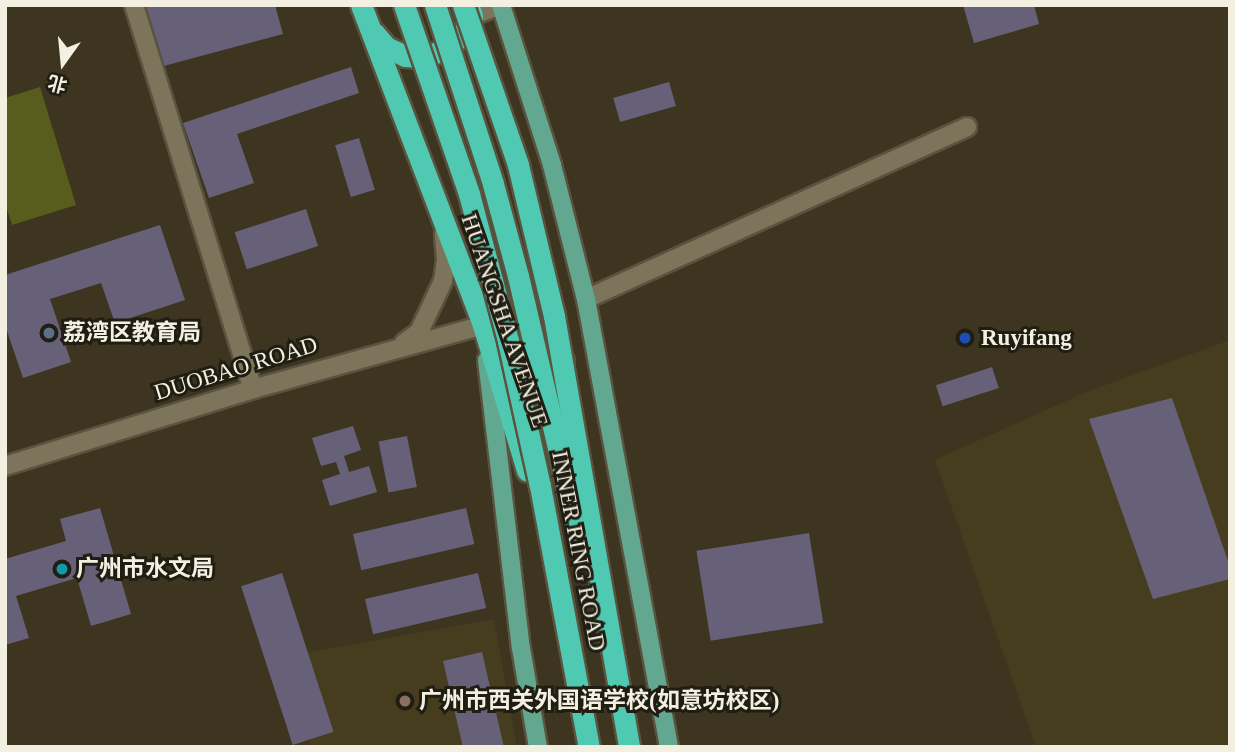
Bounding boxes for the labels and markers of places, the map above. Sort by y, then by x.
place label: 荔湾区教育局 [63,319,201,347]
place label: Ruyifang [981,324,1072,352]
marker: 荔湾区教育局 [41,325,57,341]
marker: Ruyifang [955,328,975,348]
place label: 广州市水文局 [76,555,214,583]
marker: 广州市水文局 [54,561,70,577]
place label: 广州市西关外国语学校(如意坊校区) [419,687,779,715]
marker: 广州市西关外国语学校(如意坊校区) [397,693,413,709]

